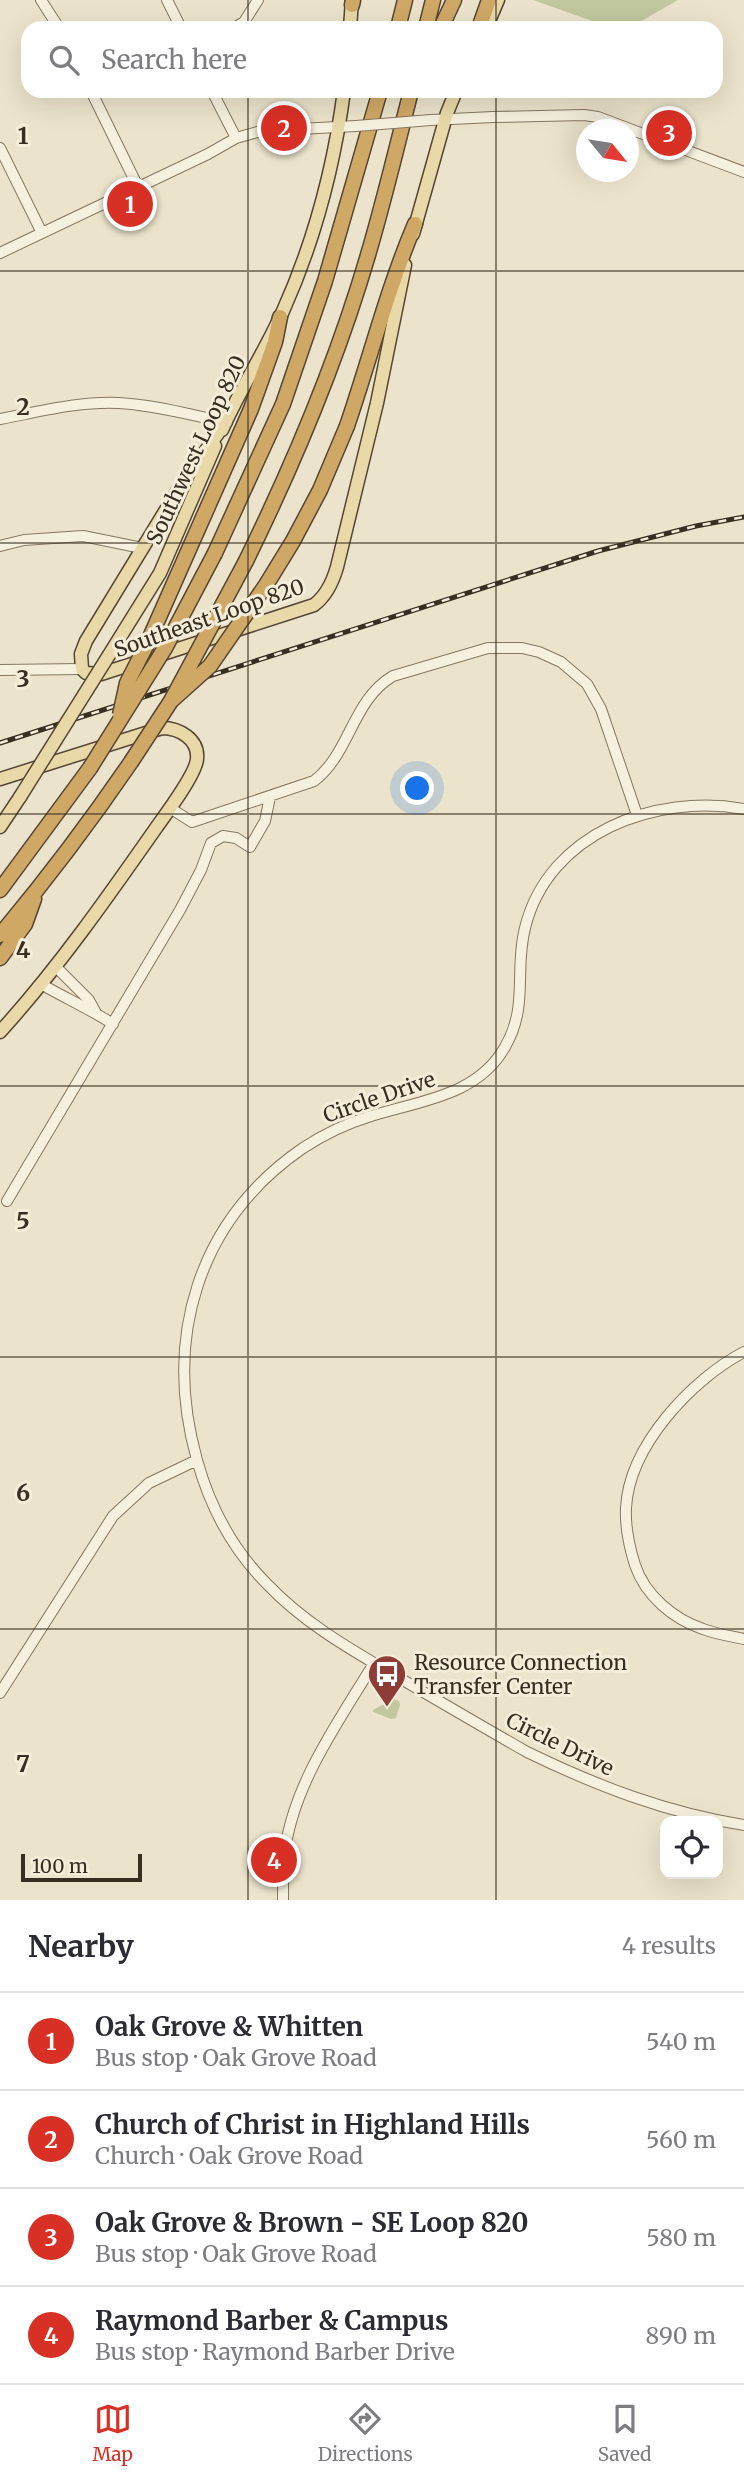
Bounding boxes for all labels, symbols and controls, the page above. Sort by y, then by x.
search box [21,21,723,98]
icon: search [45,41,83,79]
text: Search here [101,43,247,76]
pin: 2 [261,102,307,154]
pin: 3 [646,107,692,159]
north arrow [576,119,639,182]
text: 1 [18,121,29,150]
pin: 1 [107,178,153,230]
street label: Southwest Loop 820 [140,351,252,549]
text: 2 [16,392,30,421]
street label: Southeast Loop 820 [110,573,308,663]
text: 3 [16,664,30,693]
your location [400,771,434,805]
text: 4 [16,935,31,964]
street label: Circle Drive [319,1065,439,1129]
text: 5 [16,1206,30,1235]
text: 6 [16,1478,30,1507]
place label: Resource Connection Transfer Center [414,1649,627,1700]
bus stop icon: Resource Connection Transfer Center [366,1653,408,1708]
street label: Circle Drive [502,1706,618,1782]
text: 7 [16,1749,30,1778]
map controls [660,1816,723,1879]
button: locate [660,1816,723,1879]
pin: 4 [251,1834,297,1886]
scale bar [21,1851,142,1883]
text: 100 m [32,1854,88,1878]
text: Nearby [28,1927,134,1965]
text: 4 results [622,1931,716,1960]
text: Oak Grove & Whitten [95,2010,363,2043]
text: 1 [46,2027,56,2056]
text: 540 m [646,2027,716,2056]
text: Bus stop · Oak Grove Road [95,2043,377,2072]
text: Church of Christ in Highland Hills [95,2108,530,2141]
text: 2 [44,2125,58,2154]
text: 560 m [646,2125,716,2154]
text: Church · Oak Grove Road [95,2141,363,2170]
text: Oak Grove & Brown - SE Loop 820 [95,2206,528,2239]
text: 3 [44,2223,58,2252]
text: 580 m [646,2223,716,2252]
text: Bus stop · Oak Grove Road [95,2239,377,2268]
text: Raymond Barber & Campus [95,2304,448,2337]
text: 4 [44,2321,58,2350]
text: 890 m [646,2321,716,2350]
text: Bus stop · Raymond Barber Drive [95,2337,455,2366]
tab: Map [92,2400,133,2466]
tab: Directions [318,2400,413,2466]
tab: Saved [598,2400,652,2466]

